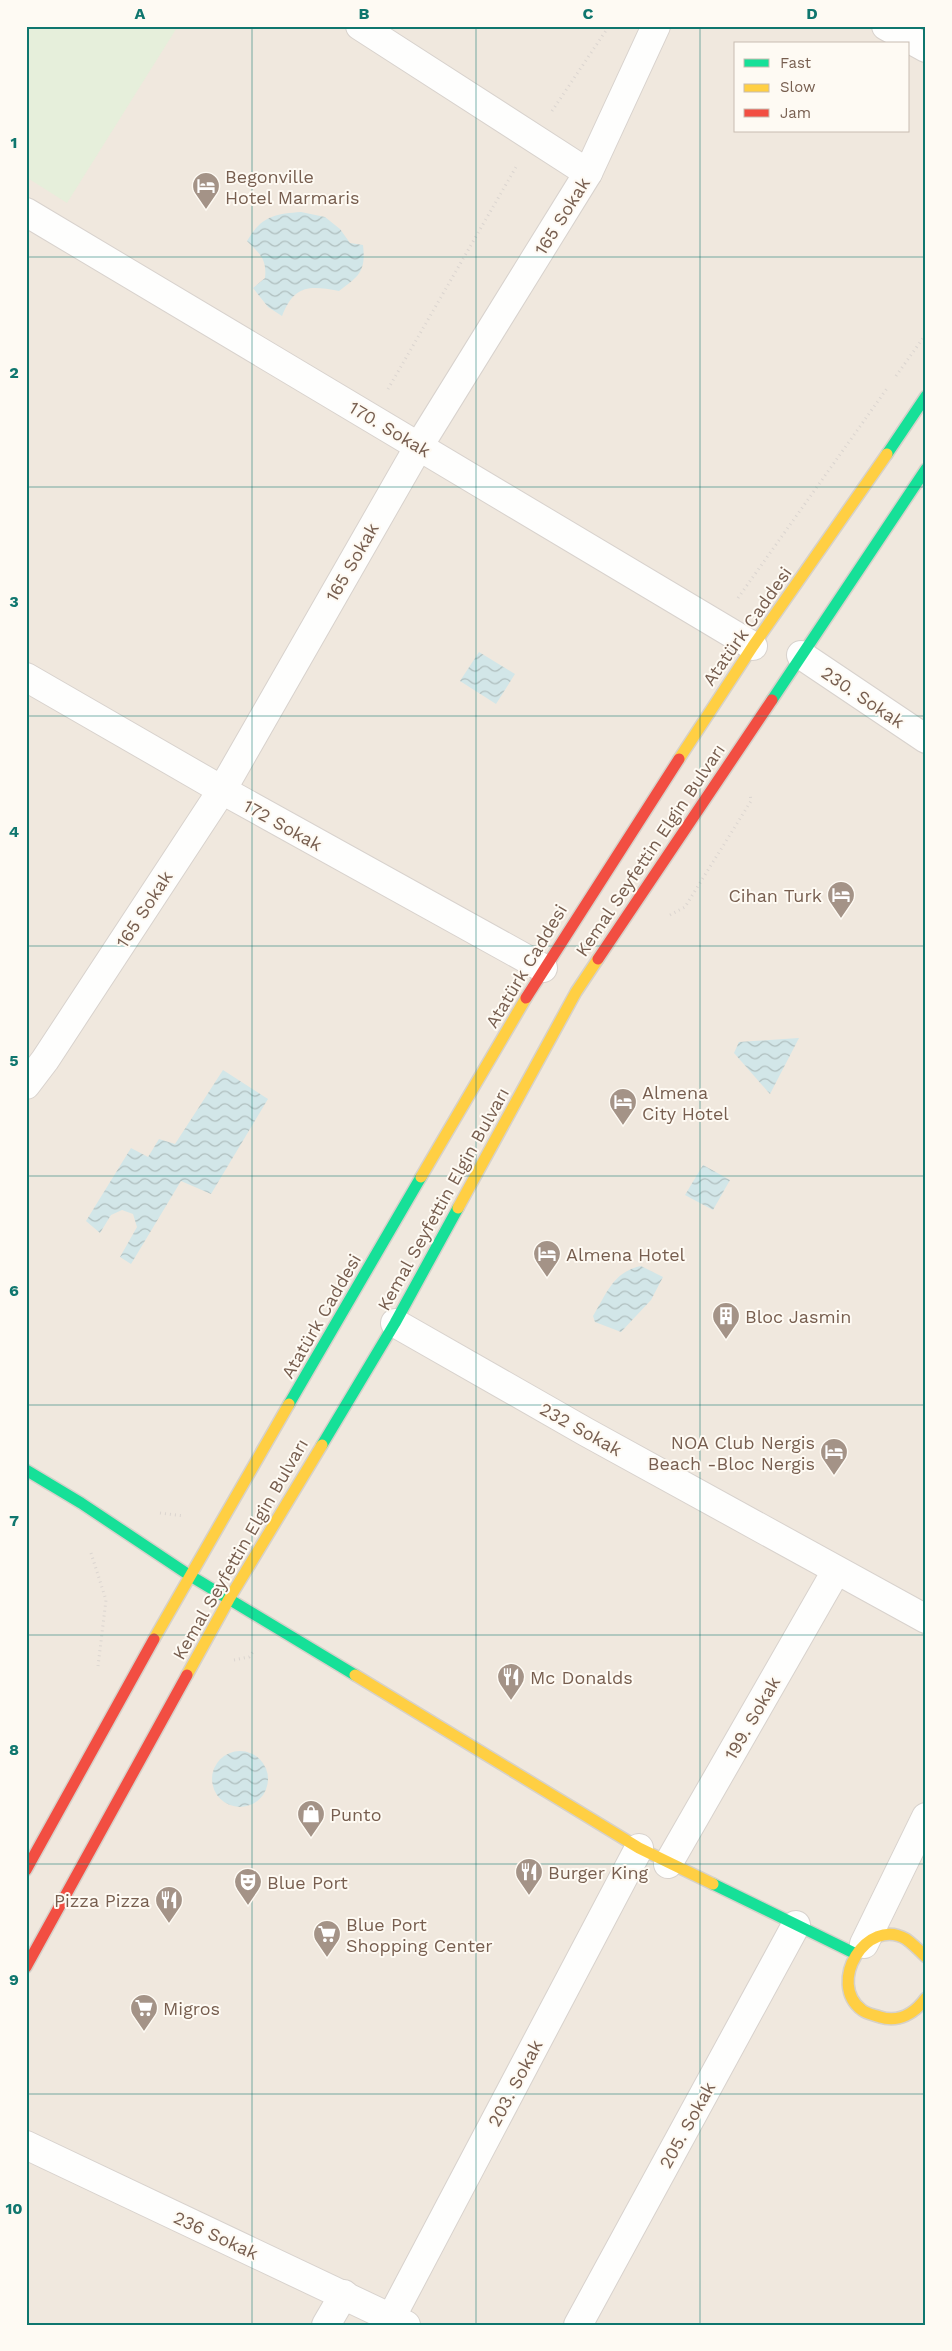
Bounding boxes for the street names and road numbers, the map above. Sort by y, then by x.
street label: 165 Sokak [530,173,594,259]
street label: 170. Sokak [345,397,435,461]
street label: 165 Sokak [321,519,383,605]
street label: Atatürk Caddesi [698,563,796,689]
street label: 230. Sokak [818,662,908,732]
street label: Kemal Seyfettin Elgin Bulvarı [571,740,729,960]
street label: 172 Sokak [240,795,326,855]
street label: 165 Sokak [111,867,177,951]
street label: Atatürk Caddesi [481,900,571,1032]
street label: Kemal Seyfettin Elgin Bulvarı [373,1084,513,1314]
street label: Atatürk Caddesi [277,1250,365,1382]
street label: 232 Sokak [536,1398,626,1460]
street label: Kemal Seyfettin Elgin Bulvarı [168,1435,312,1663]
street label: 199. Sokak [720,1673,784,1763]
street label: 203. Sokak [483,2036,547,2130]
street label: 205. Sokak [655,2078,719,2172]
street label: 236 Sokak [170,2206,262,2264]

